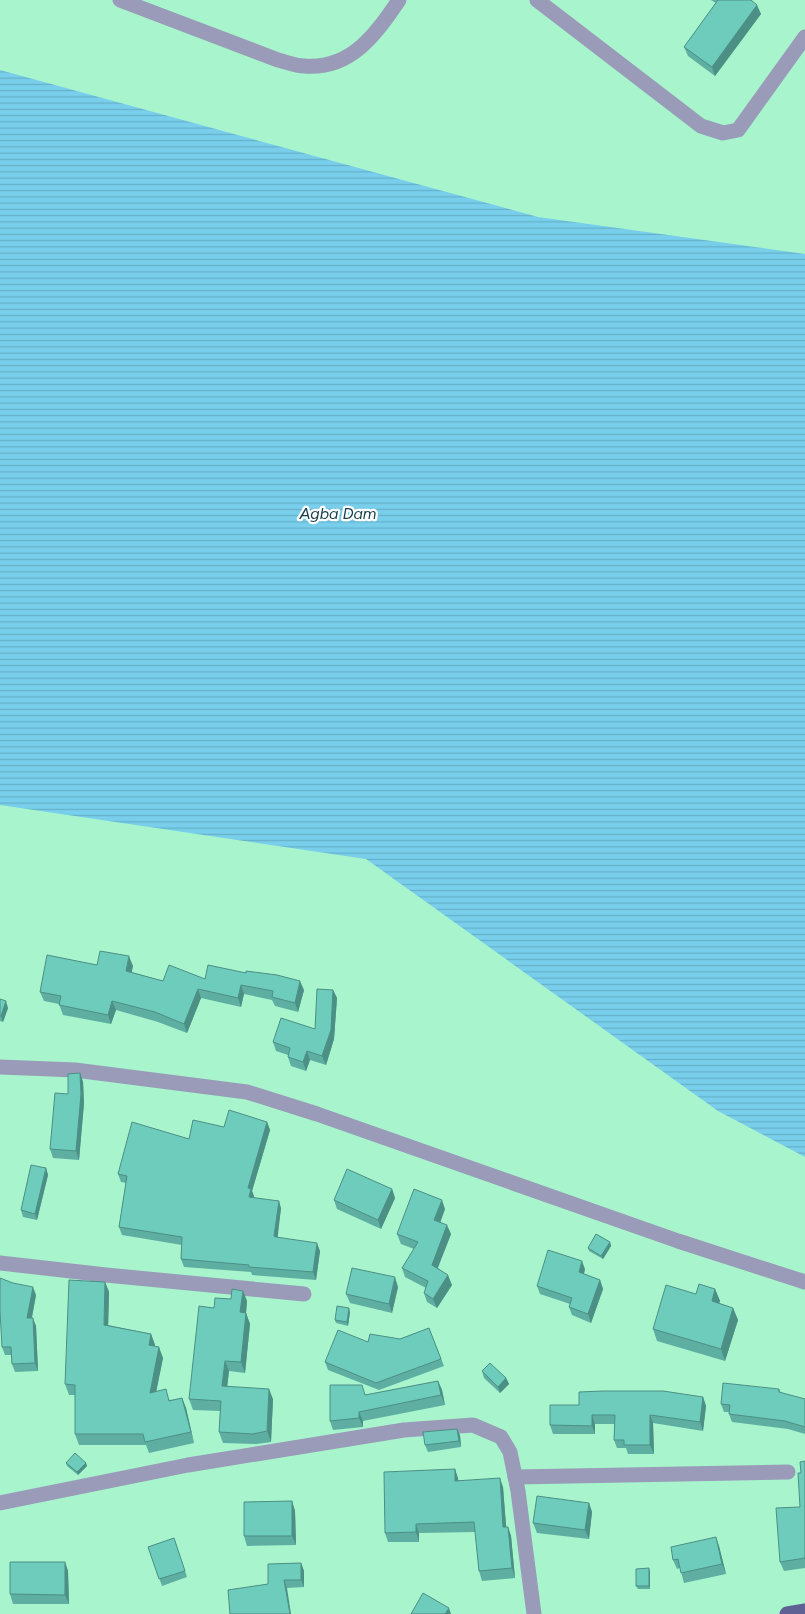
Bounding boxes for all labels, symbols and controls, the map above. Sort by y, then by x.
water label: Agba Dam [299,504,377,523]

